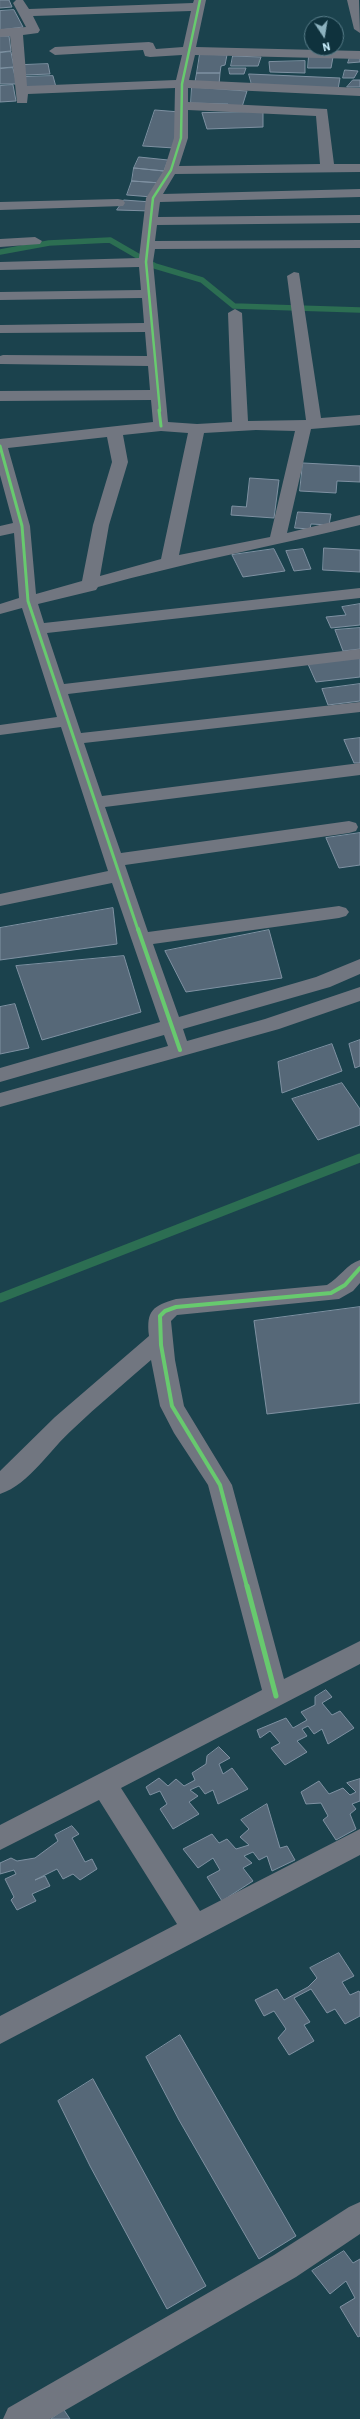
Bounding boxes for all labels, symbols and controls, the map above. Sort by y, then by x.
north arrow [304,16,344,56]
text: N [321,40,331,54]

